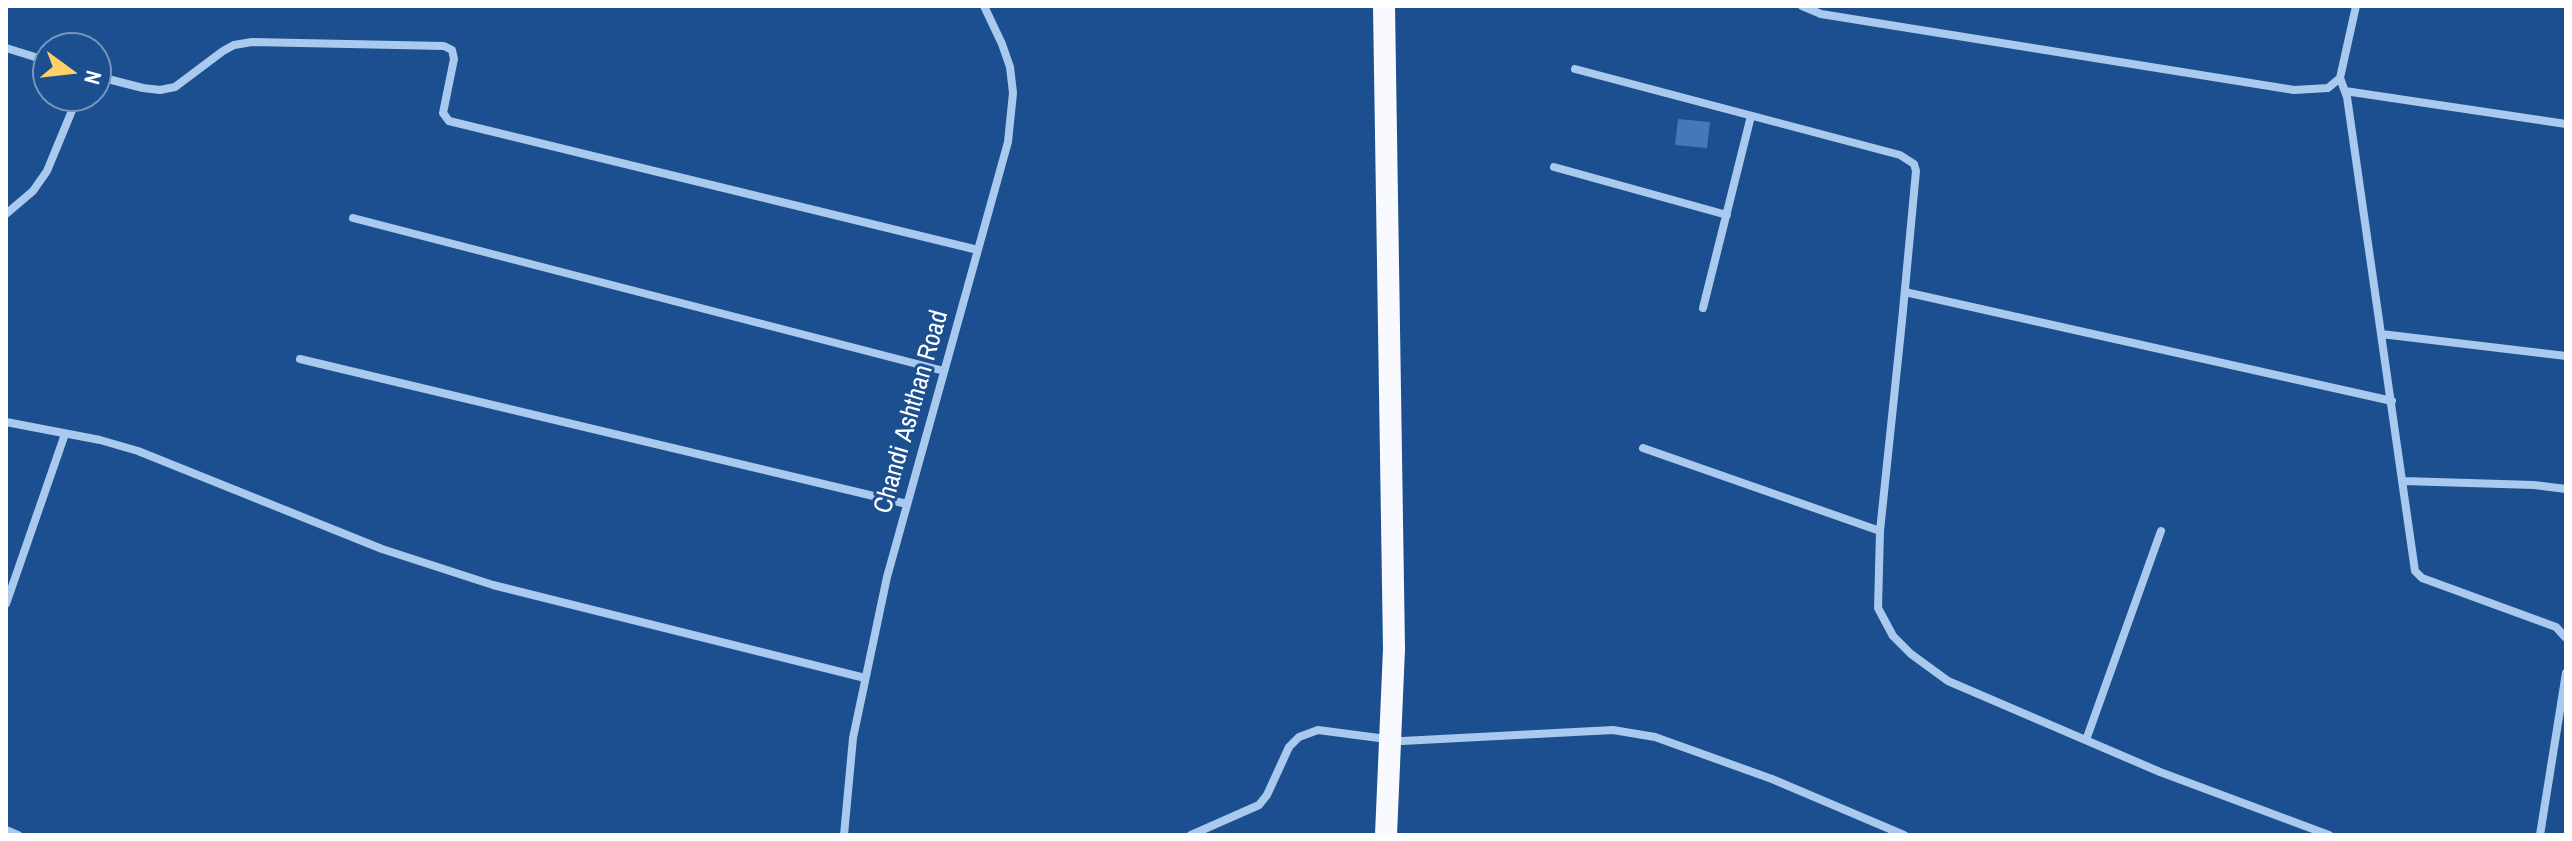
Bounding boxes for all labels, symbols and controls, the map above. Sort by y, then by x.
north arrow [32,32,112,112]
text: N [77,68,109,88]
street label: Chandi Ashthan Road [868,307,956,517]

